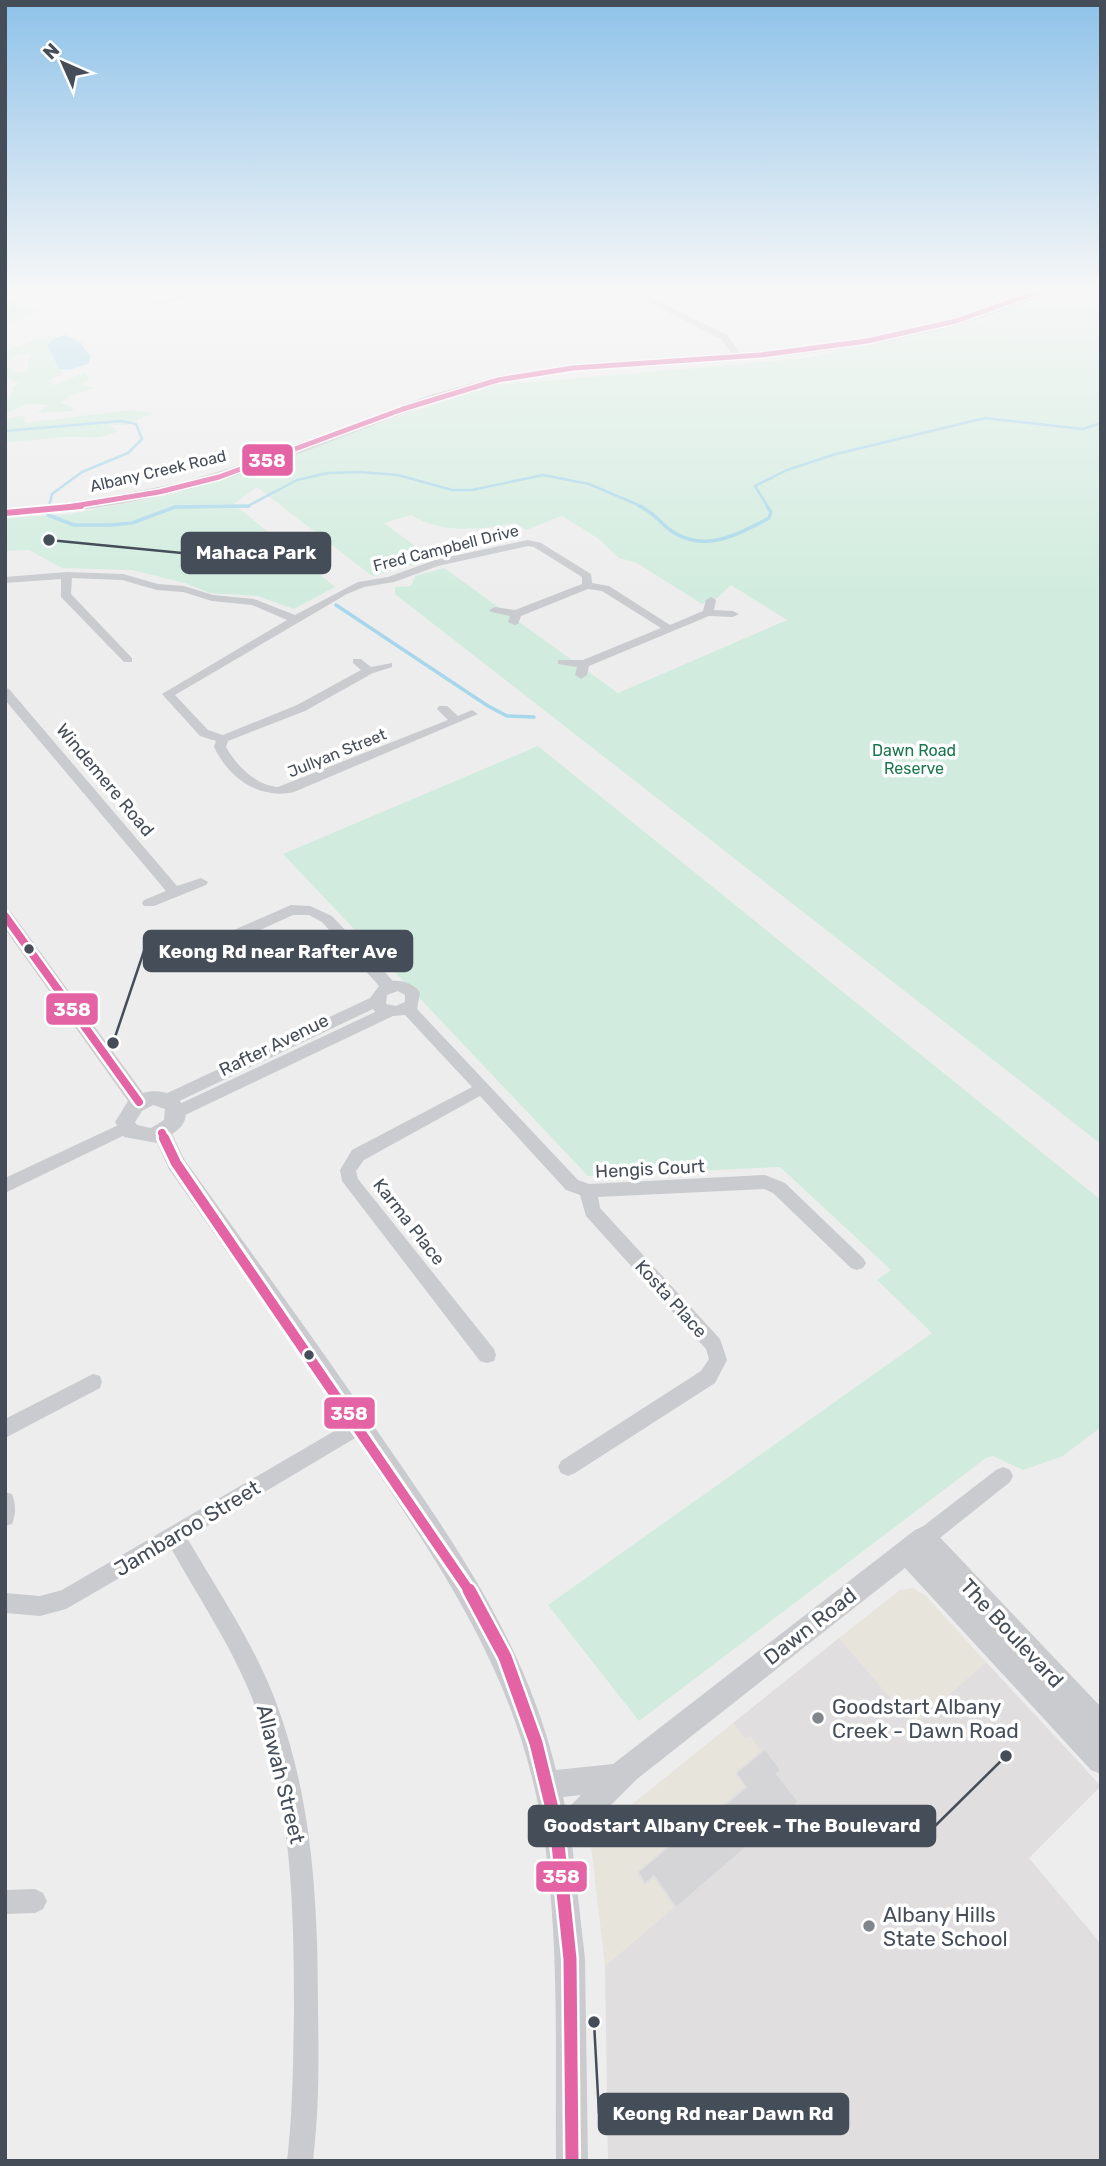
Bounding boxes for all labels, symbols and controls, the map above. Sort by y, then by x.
north arrow [28,28,98,98]
text: N [38,38,64,64]
line badge: 358 [241,443,294,477]
street label: Albany Creek Road [88,446,228,496]
text: 358 [248,449,286,472]
street label: Fred Campbell Drive [371,521,521,575]
callout: Mahaca Park [182,533,330,573]
text: Mahaca Park [196,541,316,564]
street label: Windemere Road [51,719,159,841]
street label: Jullyan Street [285,725,389,781]
park label: Dawn Road Reserve [872,741,956,778]
callout: Keong Rd near Rafter Ave [144,931,412,971]
text: Keong Rd near Rafter Ave [158,940,398,963]
unlabelled marker [22,942,36,956]
line badge: 358 [45,992,99,1026]
text: 358 [53,998,91,1021]
street label: Rafter Avenue [216,1009,332,1081]
street label: Hengis Court [595,1155,705,1183]
street label: Karma Place [368,1174,450,1270]
street label: Kosta Place [630,1256,712,1342]
unlabelled marker [302,1348,316,1362]
line badge: 358 [323,1396,376,1430]
text: 358 [330,1402,368,1425]
street label: Jambaroo Street [110,1475,264,1581]
street label: The Boulevard [955,1573,1069,1693]
street label: Dawn Road [759,1582,861,1670]
place label: Goodstart Albany Creek - Dawn Road [832,1694,1019,1743]
street label: Allawah Street [252,1702,310,1846]
marker: Goodstart Albany Creek - Dawn Road [810,1710,826,1726]
callout: Goodstart Albany Creek - The Boulevard [529,1806,935,1846]
text: Goodstart Albany Creek - The Boulevard [543,1814,921,1837]
line badge: 358 [535,1860,588,1893]
text: 358 [542,1865,580,1888]
place label: Albany Hills State School [883,1902,1008,1951]
marker: Albany Hills State School [861,1918,877,1934]
callout: Keong Rd near Dawn Rd [599,2094,848,2134]
text: Keong Rd near Dawn Rd [612,2102,834,2125]

